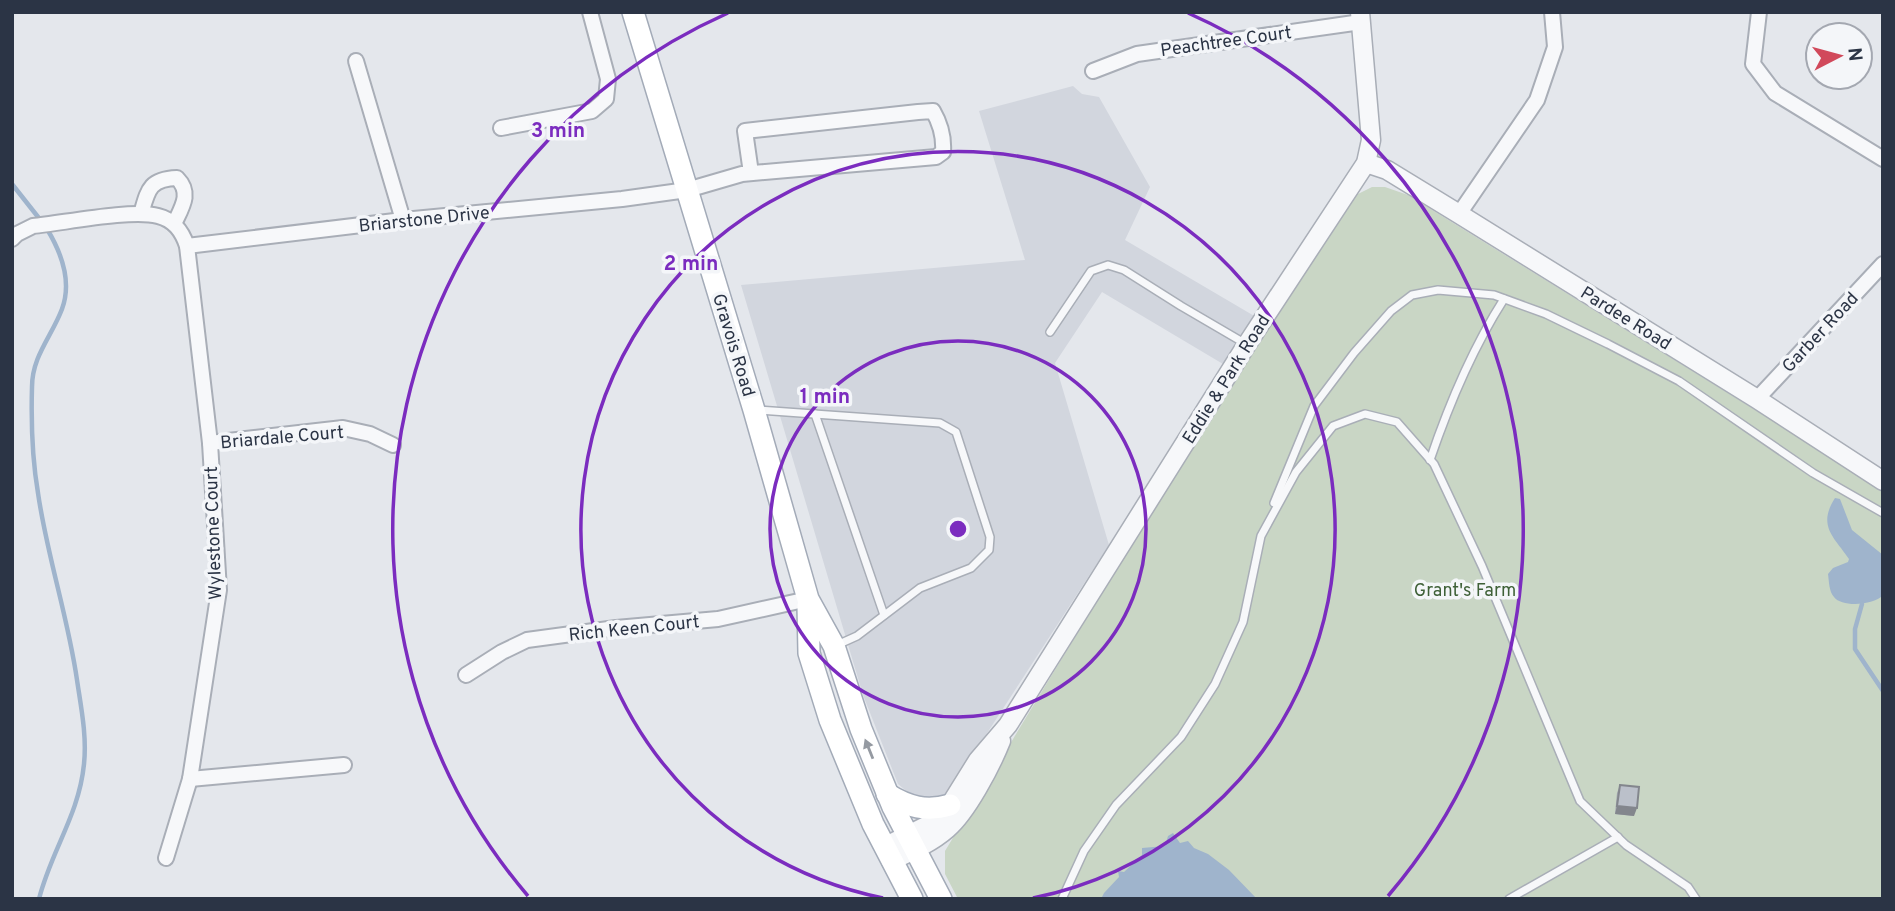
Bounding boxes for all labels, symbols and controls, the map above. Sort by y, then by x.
north arrow [1804,21,1874,91]
street label: Peachtree Court [1159,22,1293,63]
text: N [1841,46,1867,62]
text: 3 min [531,118,585,145]
street label: Briarstone Drive [357,202,491,239]
text: 2 min [664,251,718,278]
street label: Pardee Road [1575,282,1675,356]
street label: Garber Road [1778,288,1864,378]
street label: Gravois Road [706,291,759,400]
street label: Eddie & Park Road [1178,311,1276,449]
text: 1 min [800,384,850,411]
street label: Briardale Court [219,422,345,455]
street label: Wylestone Court [201,466,228,600]
centre of rings [946,517,970,541]
park label: Grant's Farm [1414,580,1516,603]
street label: Rich Keen Court [567,611,701,648]
one-way arrow [863,739,874,760]

